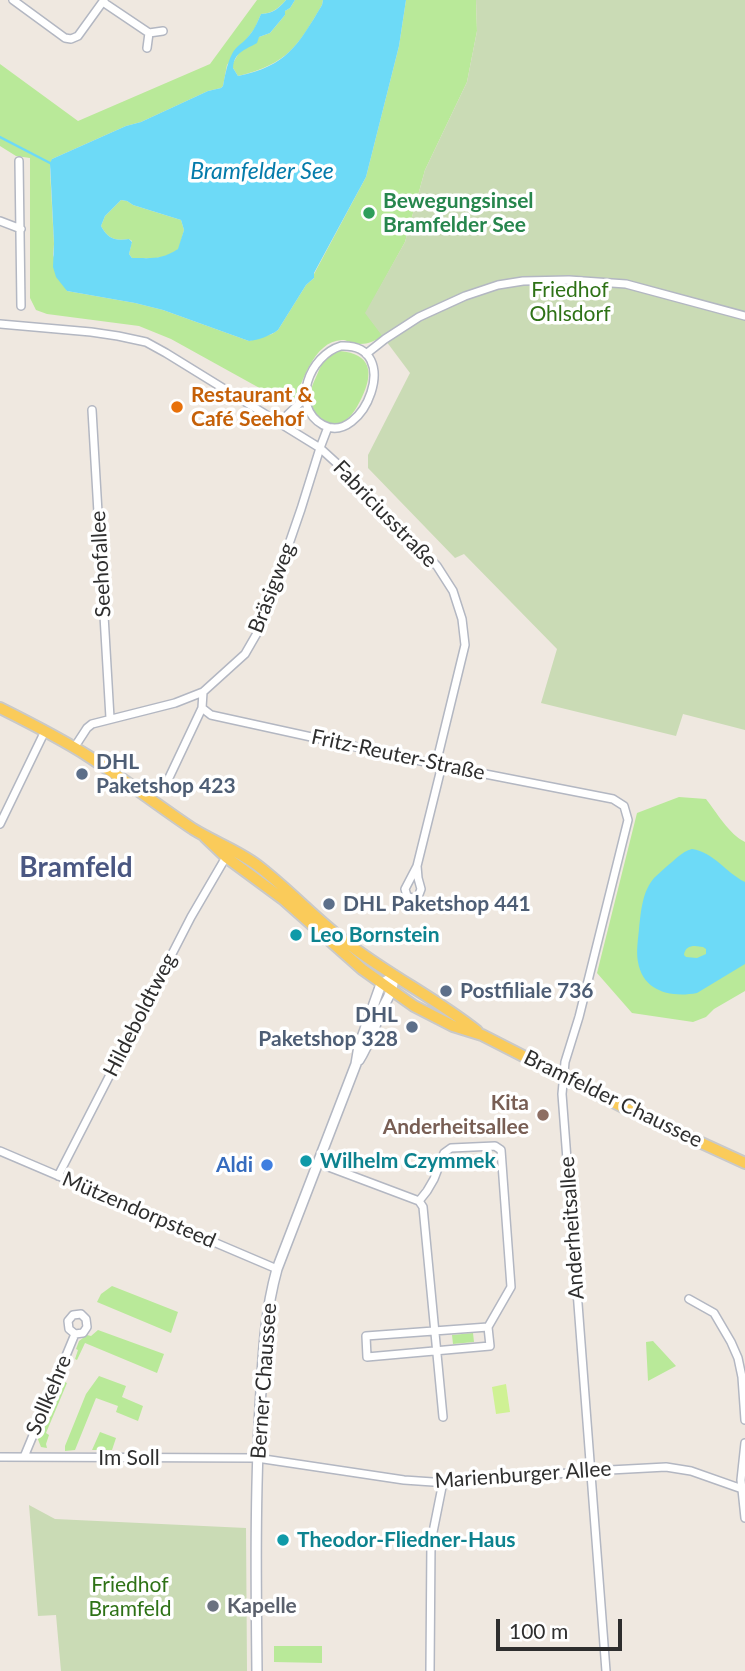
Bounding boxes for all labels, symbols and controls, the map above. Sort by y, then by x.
water label: Bramfelder See [190,158,334,186]
place label: Bewegungsinsel Bramfelder See [383,188,534,238]
marker: Bewegungsinsel Bramfelder See [361,205,377,221]
park label: Friedhof Ohlsdorf [529,277,611,327]
place label: Restaurant & Café Seehof [191,382,313,432]
marker: Restaurant & Café Seehof [169,399,185,415]
street label: Fabriciusstraße [328,455,442,573]
street label: Seehofallee [86,510,116,618]
street label: Bräsigweg [243,539,301,637]
street label: Fritz-Reuter-Straße [309,724,487,786]
place label: DHL Paketshop 423 [96,749,236,799]
marker: DHL Paketshop 423 [74,766,90,782]
district label: Bramfeld [19,851,133,885]
place label: DHL Paketshop 441 [343,891,531,917]
marker: DHL Paketshop 441 [321,896,337,912]
place label: Leo Bornstein [310,922,440,948]
marker: Leo Bornstein [288,927,304,943]
street label: Hildeboldtweg [98,949,182,1081]
place label: Postfiliale 736 [460,978,594,1004]
marker: Postfiliale 736 [438,983,454,999]
place label: DHL Paketshop 328 [258,1002,398,1052]
marker: DHL Paketshop 328 [404,1019,420,1035]
street label: Bramfelder Chaussee [520,1045,706,1153]
place label: Kita Anderheitsallee [383,1090,529,1140]
marker: Kita Anderheitsallee [535,1107,551,1123]
place label: Wilhelm Czymmek [320,1148,496,1174]
place label: Aldi [216,1152,253,1178]
marker: Wilhelm Czymmek [298,1153,314,1169]
street label: Anderheitsallee [554,1156,590,1300]
marker: Aldi [259,1157,275,1173]
street label: Mützendorpsteed [58,1166,220,1254]
street label: Berner Chaussee [246,1302,282,1460]
street label: Sollkehre [21,1351,77,1439]
street label: Im Soll [98,1445,160,1471]
street label: Marienburger Allee [434,1456,612,1494]
place label: Theodor-Fliedner-Haus [297,1527,516,1553]
marker: Theodor-Fliedner-Haus [275,1532,291,1548]
park label: Friedhof Bramfeld [88,1572,172,1622]
place label: Kapelle [227,1593,297,1619]
marker: Kapelle [205,1598,221,1614]
scale bar [500,1604,626,1648]
text: 100 m [509,1618,568,1643]

